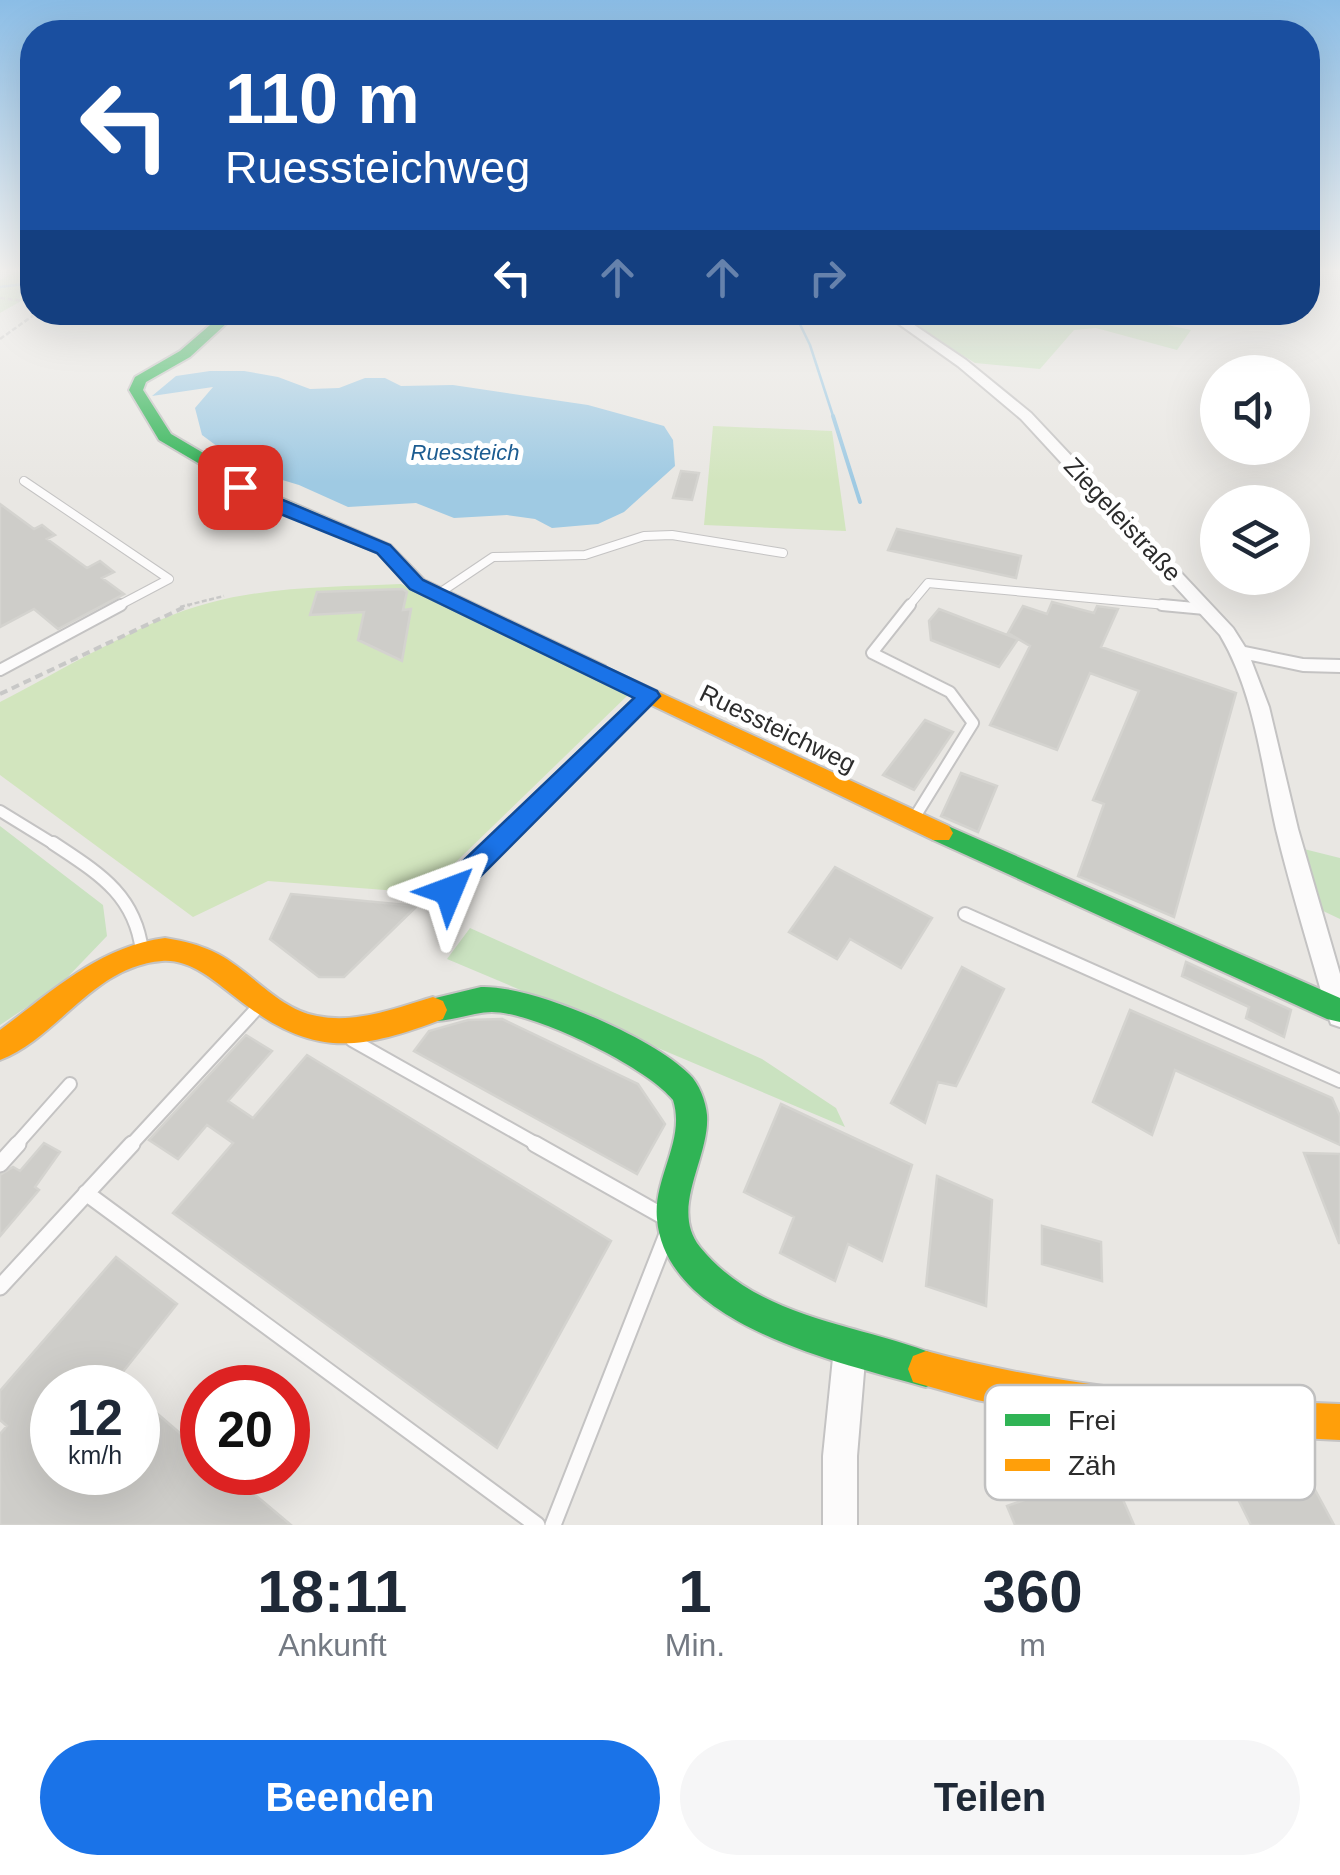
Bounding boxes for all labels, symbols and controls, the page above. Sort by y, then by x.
icon: left [60,60,190,190]
text: 110 m [225,60,420,138]
text: Ruessteichweg [225,142,530,193]
icon: left [485,250,540,305]
icon: ahead [590,250,645,305]
icon: ahead [695,250,750,305]
icon: right [800,250,855,305]
map controls [1200,355,1310,595]
button: sound [1200,355,1310,465]
water label: Ruessteich [411,440,519,465]
pin [198,445,283,530]
street label: Ziegeleistraße [1059,452,1187,586]
icon: arrive [213,460,268,515]
button: layers [1200,485,1310,595]
street label: Ruessteichweg [696,678,860,778]
position arrow [397,839,501,943]
speed limit sign: 20 [180,1365,310,1495]
legend [985,1385,1315,1500]
text: 12 [67,1390,123,1446]
text: Frei [1068,1405,1116,1436]
text: km/h [68,1441,122,1469]
text: Zäh [1068,1450,1116,1481]
text: 18:11 [257,1558,407,1625]
text: 1 [678,1558,712,1625]
text: 360 [983,1558,1083,1625]
text: Ankunft [278,1627,387,1663]
text: Min. [665,1627,725,1663]
text: m [1019,1627,1046,1663]
button: Beenden [40,1740,660,1855]
button: Teilen [680,1740,1300,1855]

